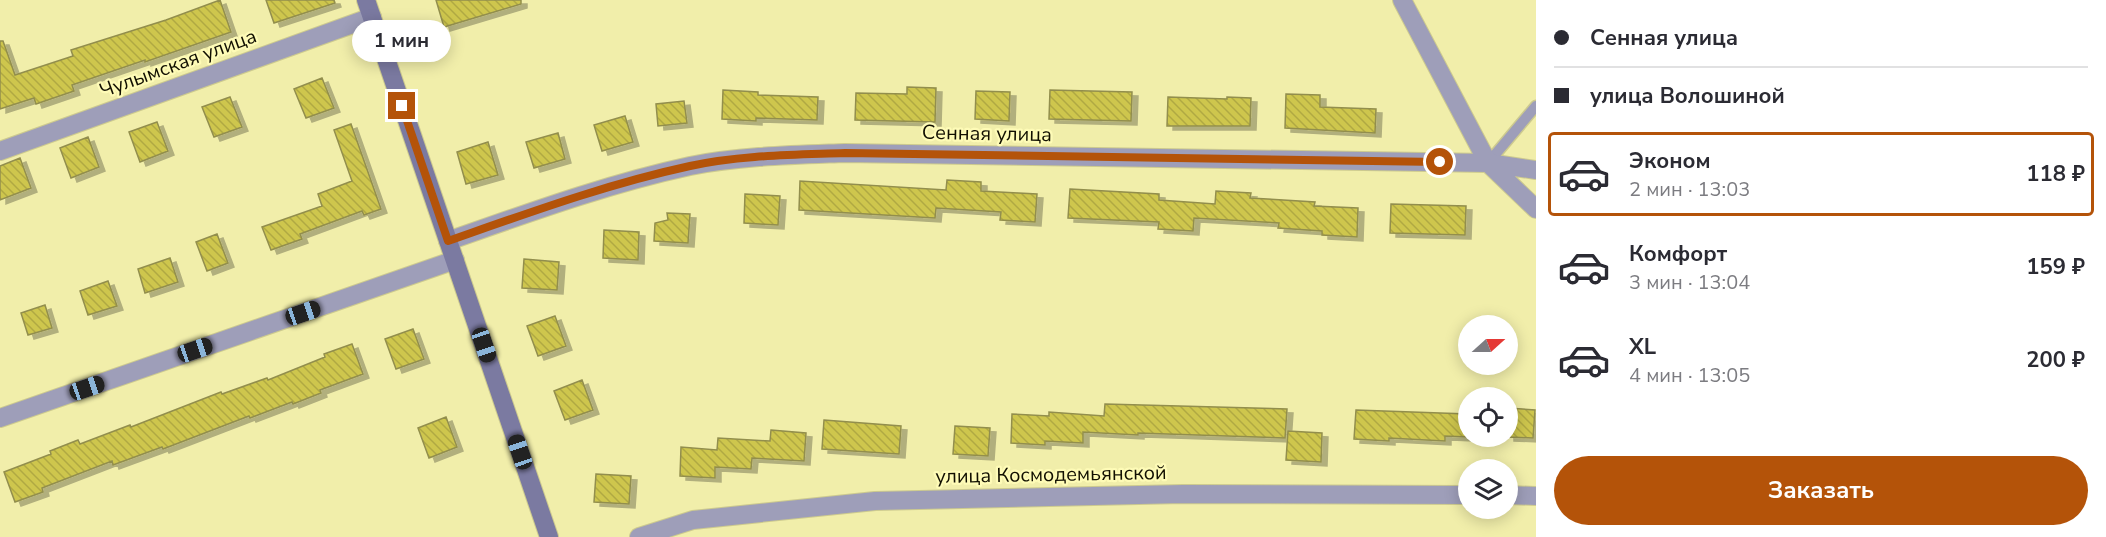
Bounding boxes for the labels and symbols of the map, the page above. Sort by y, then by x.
callout: 1 мин [352,19,452,61]
street label: Чулымская улица [96,23,260,104]
route end [388,92,415,119]
street label: Сенная улица [922,119,1052,148]
route start [1426,148,1453,175]
car [283,299,323,327]
north arrow [1458,315,1518,375]
car [470,325,498,365]
car [175,336,215,364]
car [67,374,107,402]
car [506,432,534,472]
street label: улица Космодемьянской [935,459,1167,490]

